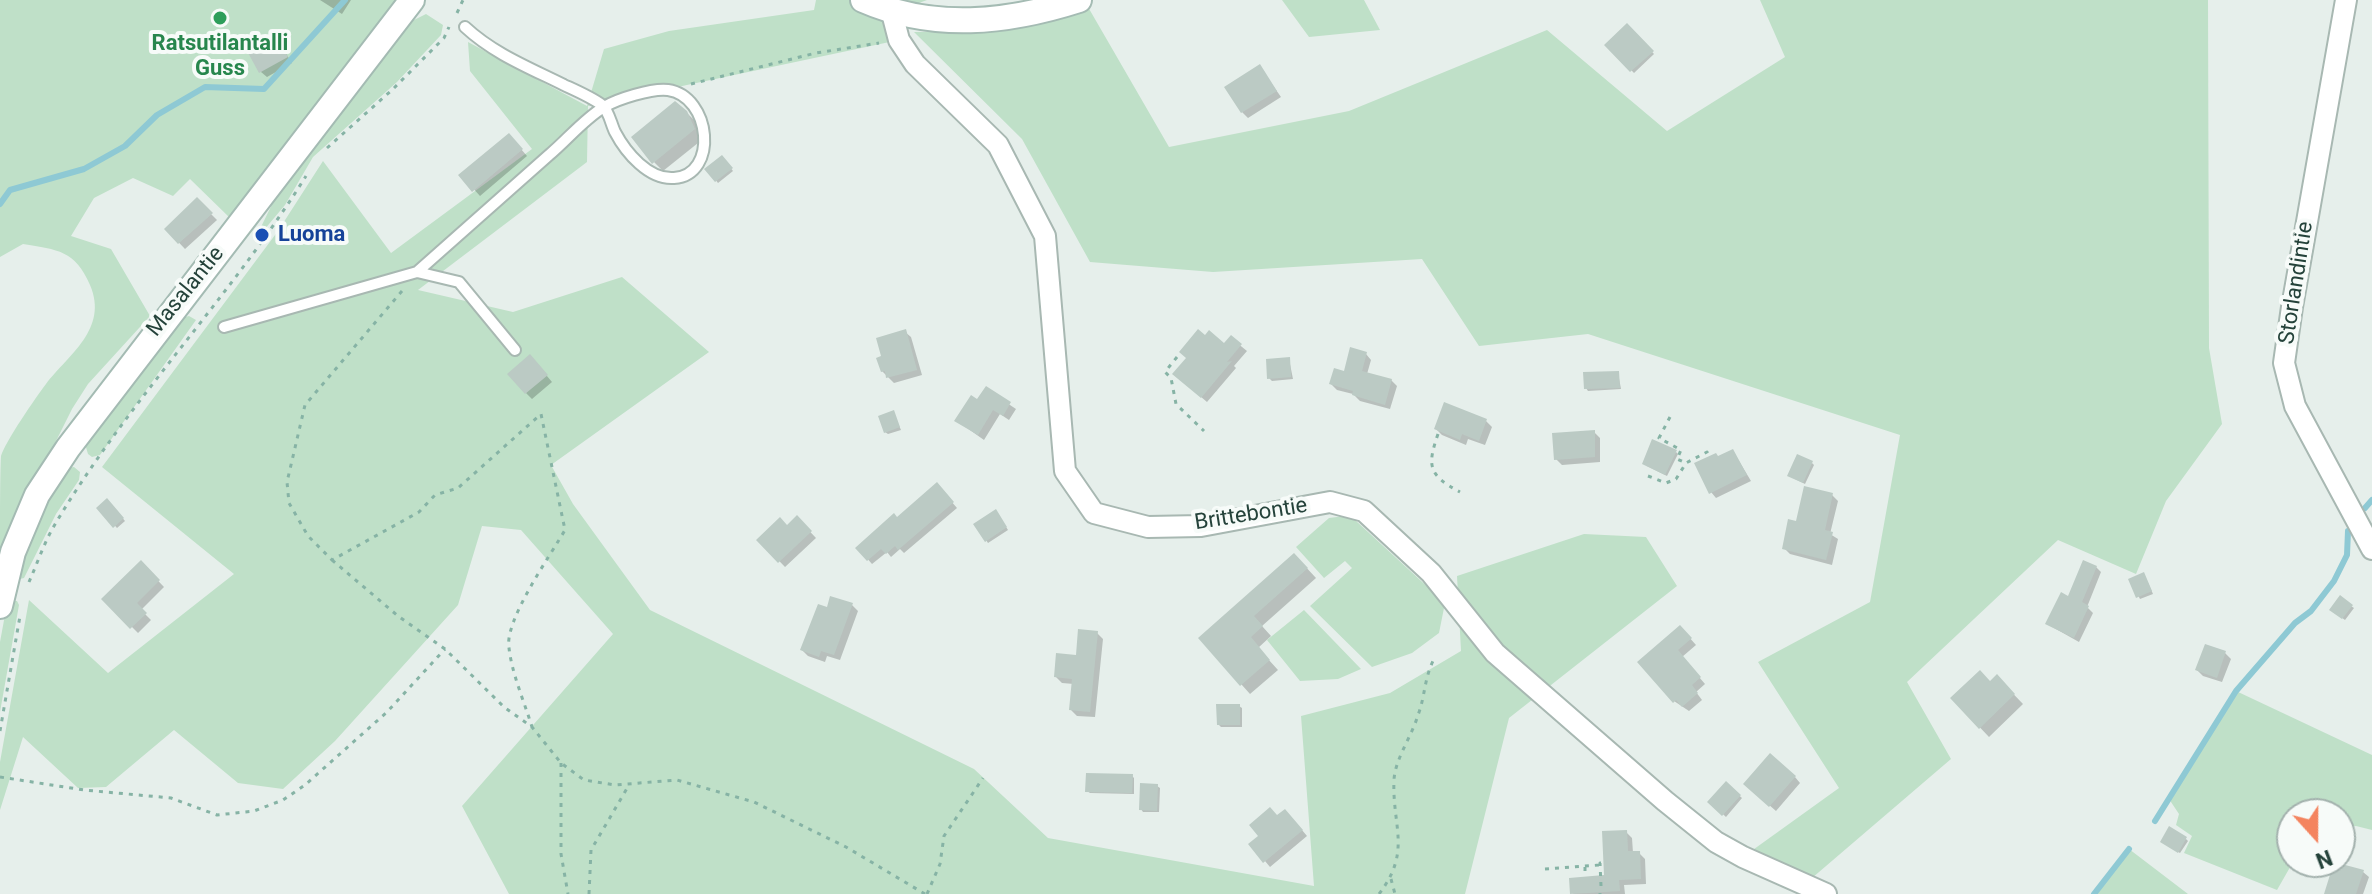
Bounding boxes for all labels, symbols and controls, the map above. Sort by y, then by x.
marker: Ratsutilantalli Guss [211,9,229,27]
place label: Ratsutilantalli Guss [152,31,288,82]
street label: Storlandintie [2274,220,2320,346]
place label: Luoma [278,222,345,248]
marker: Luoma [253,226,271,244]
street label: Masalantie [142,242,230,342]
street label: Brittebontie [1193,493,1309,537]
north arrow [2276,798,2356,878]
text: N [2312,845,2336,873]

